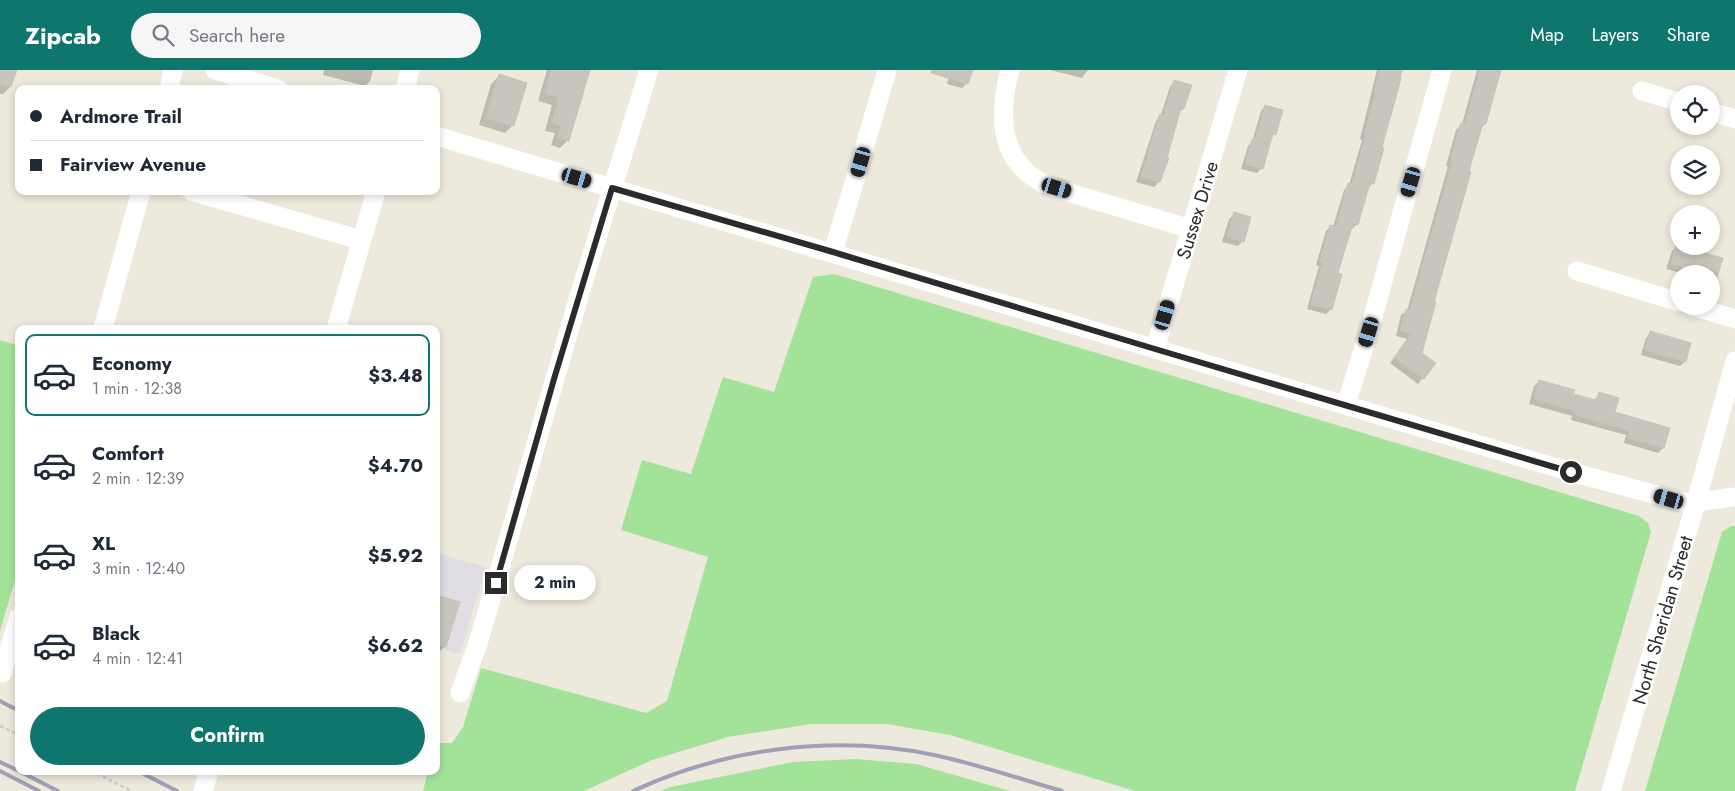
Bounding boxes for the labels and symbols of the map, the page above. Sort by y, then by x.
car [849,146,872,178]
street label: Sussex Drive [1170,158,1225,262]
car [560,166,593,190]
car [1399,166,1422,198]
car [1040,176,1073,200]
car [1153,298,1176,332]
car [1357,315,1380,349]
route start [1560,461,1582,483]
car [1652,488,1685,510]
street label: North Sheridan Street [1625,532,1700,708]
callout: 2 min [514,566,596,600]
route end [485,572,507,594]

